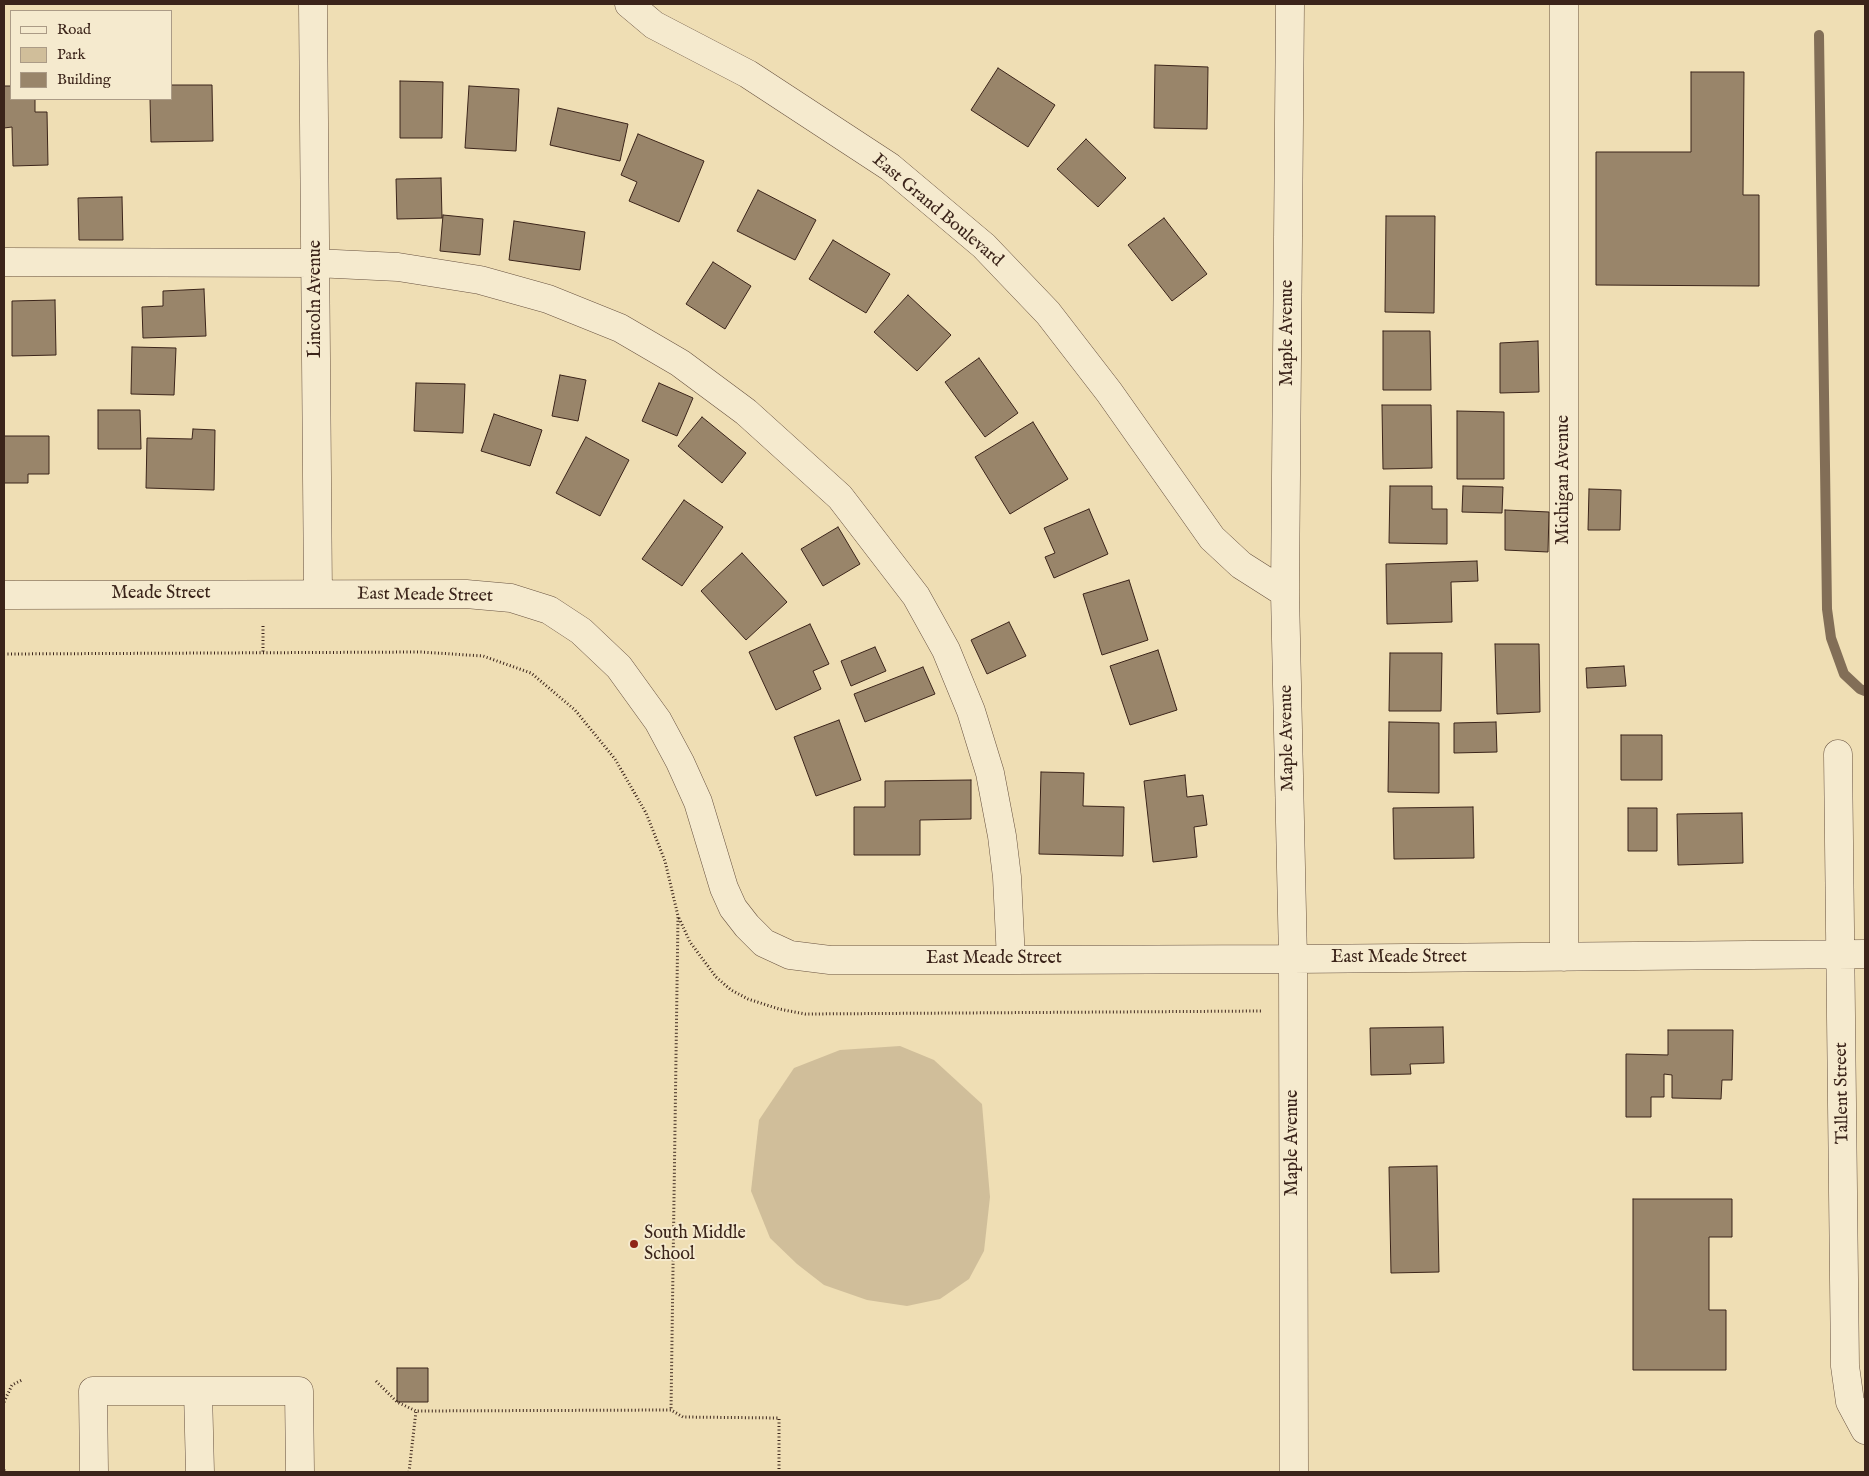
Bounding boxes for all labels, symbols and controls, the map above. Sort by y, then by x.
legend [10,10,172,100]
text: Road [57,20,91,39]
text: Park [57,45,86,64]
text: Building [57,70,111,89]
street label: East Grand Boulevard [867,150,1007,272]
street label: Lincoln Avenue [305,240,327,358]
street label: Maple Avenue [1277,280,1299,386]
street label: Michigan Avenue [1553,415,1575,545]
street label: Meade Street [111,583,211,605]
street label: East Meade Street [357,584,493,608]
street label: Maple Avenue [1276,685,1300,791]
street label: East Meade Street [1331,947,1467,969]
street label: East Meade Street [926,948,1062,970]
street label: Tallent Street [1831,1042,1855,1144]
street label: Maple Avenue [1282,1090,1304,1196]
place label: South Middle School [644,1223,746,1266]
marker: South Middle School [628,1238,640,1250]

